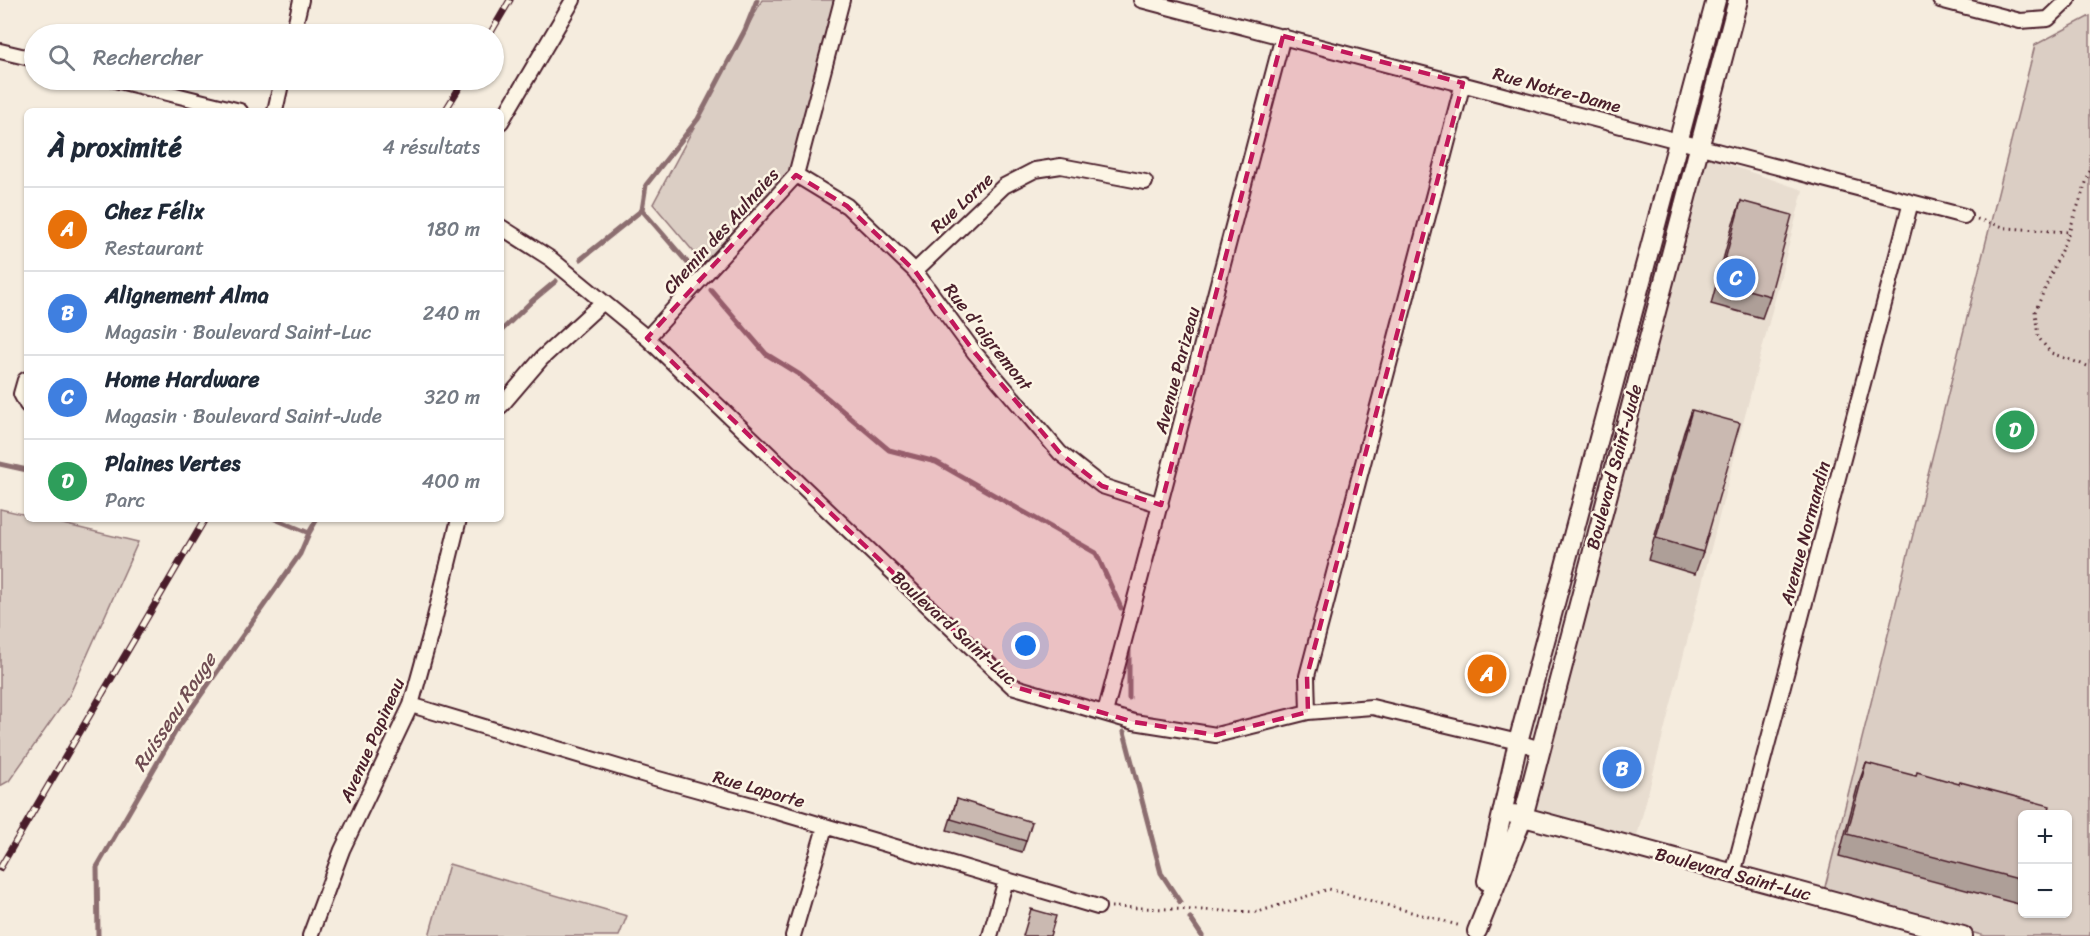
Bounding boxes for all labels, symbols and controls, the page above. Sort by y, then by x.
search box [24,24,504,90]
text: Rechercher [93,38,203,77]
icon: search [45,41,78,74]
street label: Rue Notre-Dame [1489,58,1625,123]
text: À proximité [48,124,182,170]
text: 4 résultats [382,130,480,165]
street label: Chemin des Aulnaies [655,160,788,302]
street label: Rue Lorne [923,165,1001,241]
text: Chez Félix [105,192,205,231]
text: A [61,212,74,247]
text: 180 m [426,212,480,247]
text: Restaurant [105,231,204,266]
pin: C [1716,256,1756,300]
text: Alignement Alma [105,276,269,315]
street label: Rue d'aigremont [935,276,1041,399]
text: B [61,296,74,331]
text: 240 m [423,296,480,331]
street label: Avenue Parizeau [1144,303,1209,438]
text: Magasin · Boulevard Saint-Luc [105,315,371,350]
text: Home Hardware [105,360,260,399]
text: C [61,380,74,415]
text: 320 m [424,380,480,415]
street label: Boulevard Saint-Jude [1576,381,1652,553]
text: Magasin · Boulevard Saint-Jude [105,399,382,434]
pin: D [1996,408,2034,452]
text: Plaines Vertes [105,444,241,483]
street label: Avenue Normandin [1770,457,1840,610]
text: D [62,464,73,499]
text: 400 m [422,464,480,499]
text: Parc [105,483,145,518]
street label: Boulevard Saint-Luc [884,562,1024,694]
your location [1011,631,1040,660]
water label: Ruisseau Rouge [123,644,227,779]
pin: A [1468,652,1506,696]
street label: Avenue Papineau [330,672,414,808]
pin: B [1602,746,1642,792]
street label: Rue Laporte [709,761,809,817]
map controls [2018,810,2072,918]
button: + [2018,810,2072,864]
street label: Boulevard Saint-Luc [1651,838,1815,910]
button: − [2018,864,2072,918]

